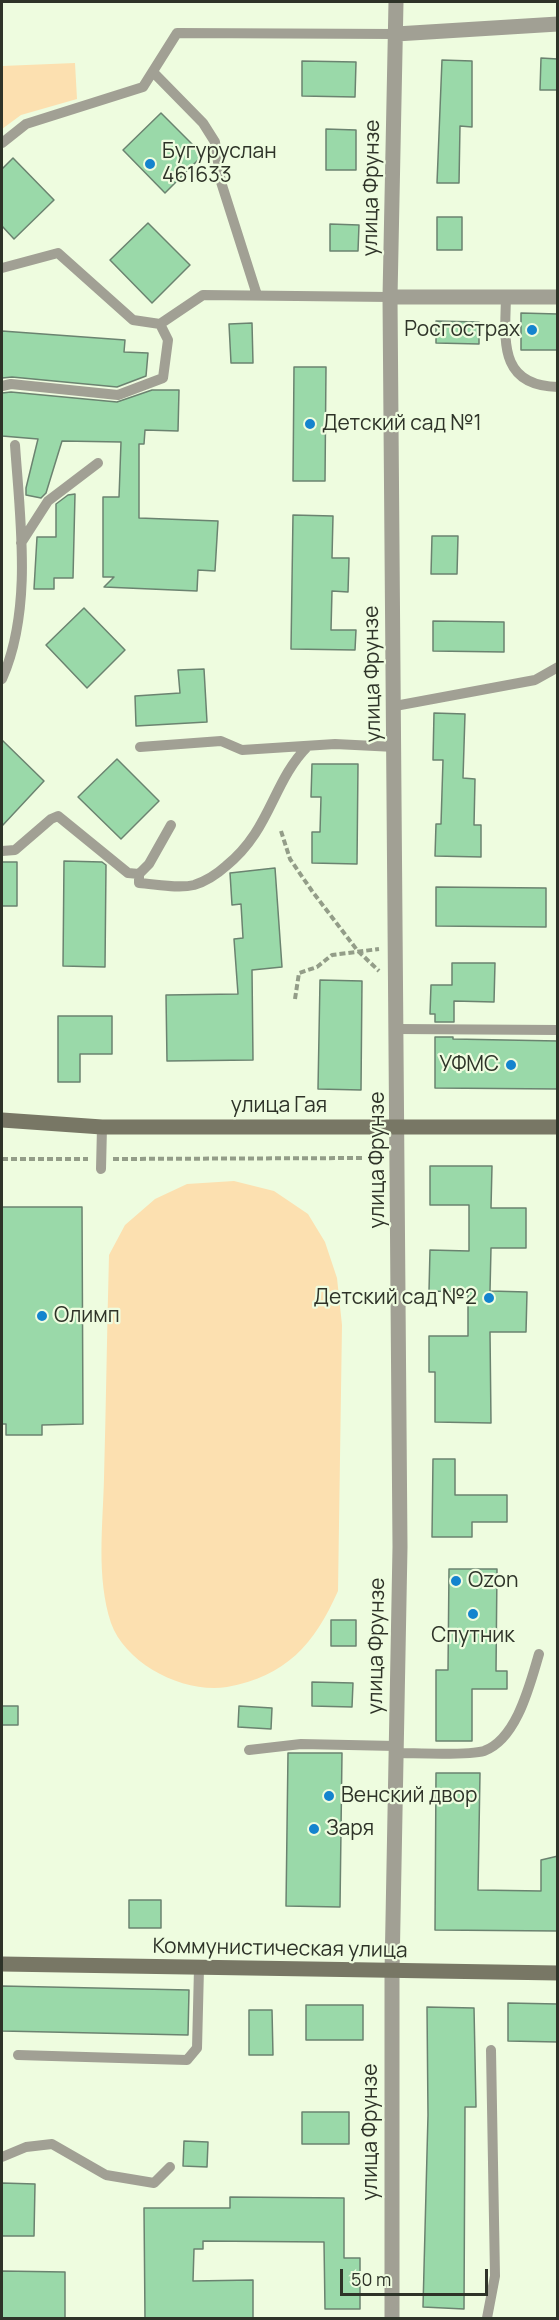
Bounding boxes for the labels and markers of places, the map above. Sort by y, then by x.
place label: Бугуруслан 461633 [162,139,277,189]
marker: Бугуруслан 461633 [143,157,157,171]
place label: Росгострах [404,317,520,343]
marker: Росгострах [525,323,539,337]
place label: Детский сад №1 [322,411,482,437]
marker: Детский сад №1 [303,417,317,431]
place label: УФМС [439,1052,499,1078]
marker: УФМС [504,1058,518,1072]
place label: Детский сад №2 [314,1285,477,1311]
marker: Детский сад №2 [482,1291,496,1305]
place label: Олимп [54,1303,120,1329]
marker: Олимп [35,1309,49,1323]
place label: Ozon [468,1568,518,1594]
marker: Ozon [449,1574,463,1588]
marker: Спутник [466,1607,480,1621]
place label: Спутник [431,1623,515,1649]
place label: Венский двор [341,1783,477,1809]
marker: Венский двор [322,1789,336,1803]
place label: Заря [326,1816,374,1842]
marker: Заря [307,1822,321,1836]

